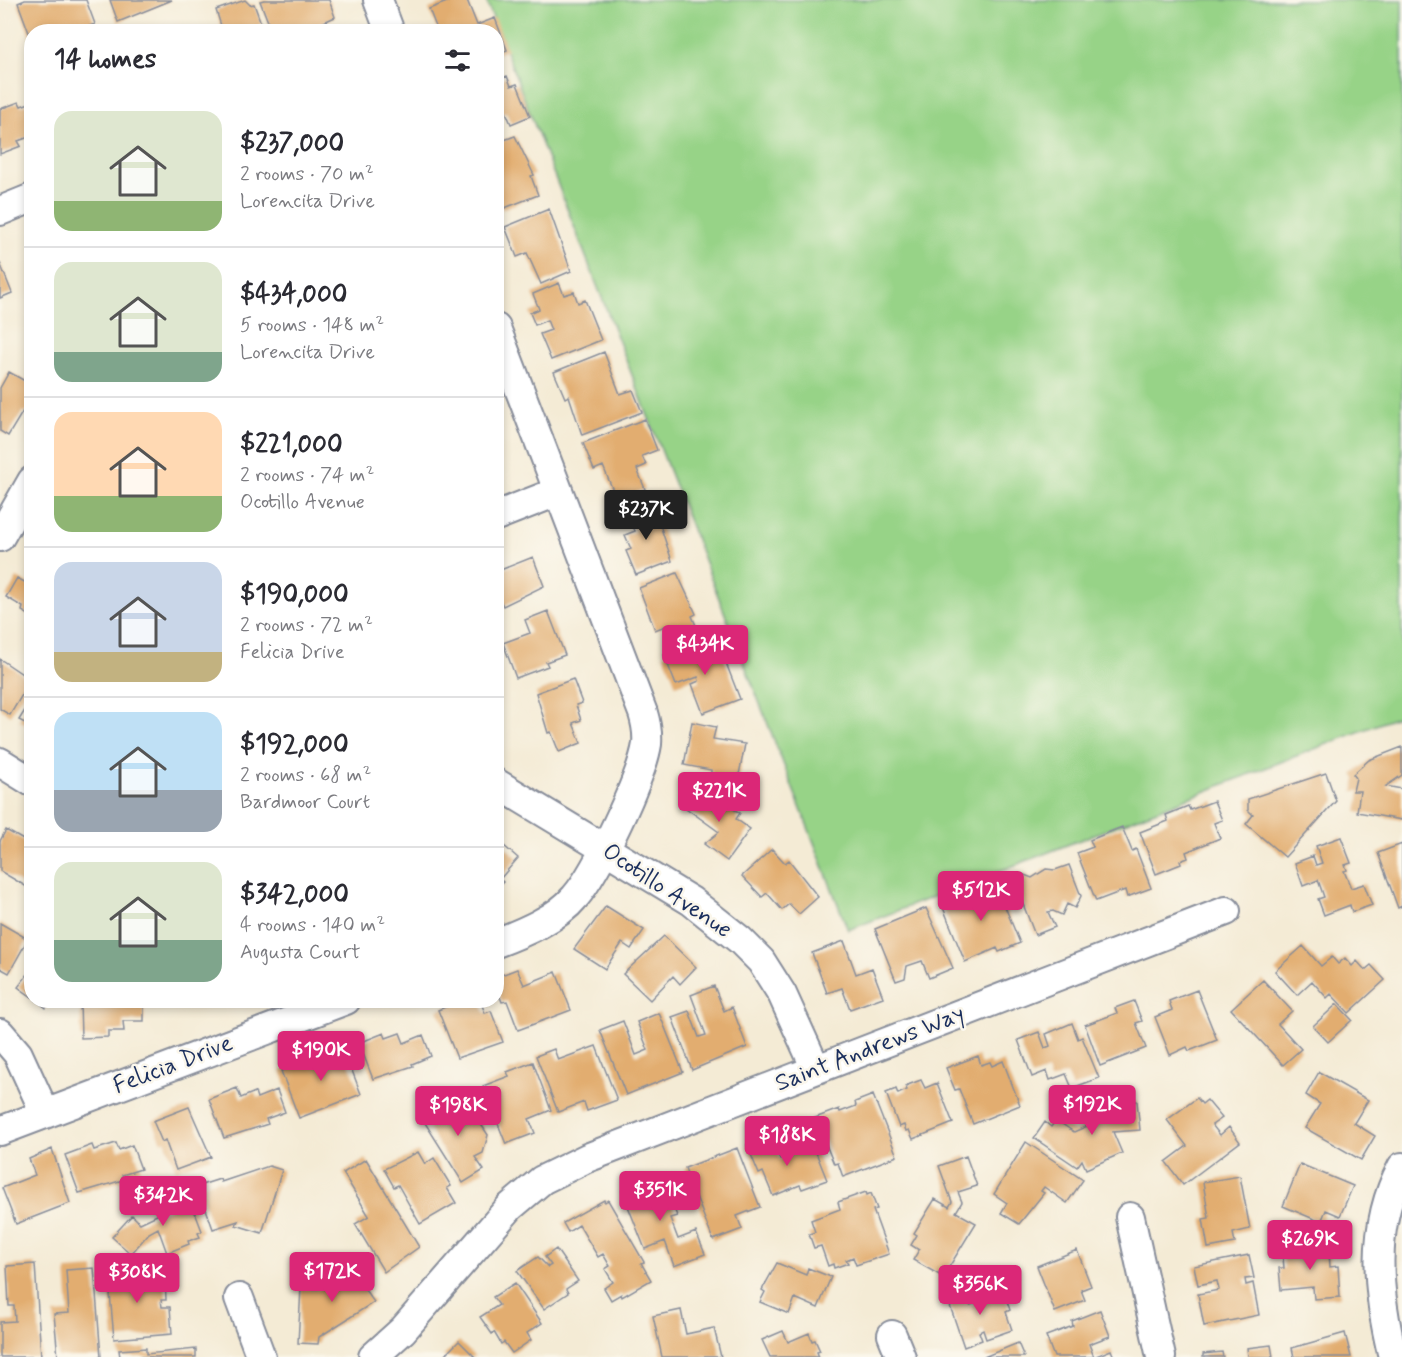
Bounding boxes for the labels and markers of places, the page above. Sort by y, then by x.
pin: $237K [604,490,688,541]
pin: $434K [663,625,747,676]
pin: $221K [677,772,761,823]
pin: $512K [939,871,1023,922]
pin: $190K [279,1031,363,1082]
pin: $192K [1050,1085,1134,1136]
pin: $198K [416,1086,500,1137]
pin: $188K [745,1116,829,1167]
pin: $351K [618,1171,702,1222]
pin: $342K [121,1176,205,1227]
pin: $269K [1268,1220,1352,1271]
pin: $172K [290,1252,374,1303]
pin: $308K [95,1253,179,1304]
pin: $356K [938,1265,1022,1316]

